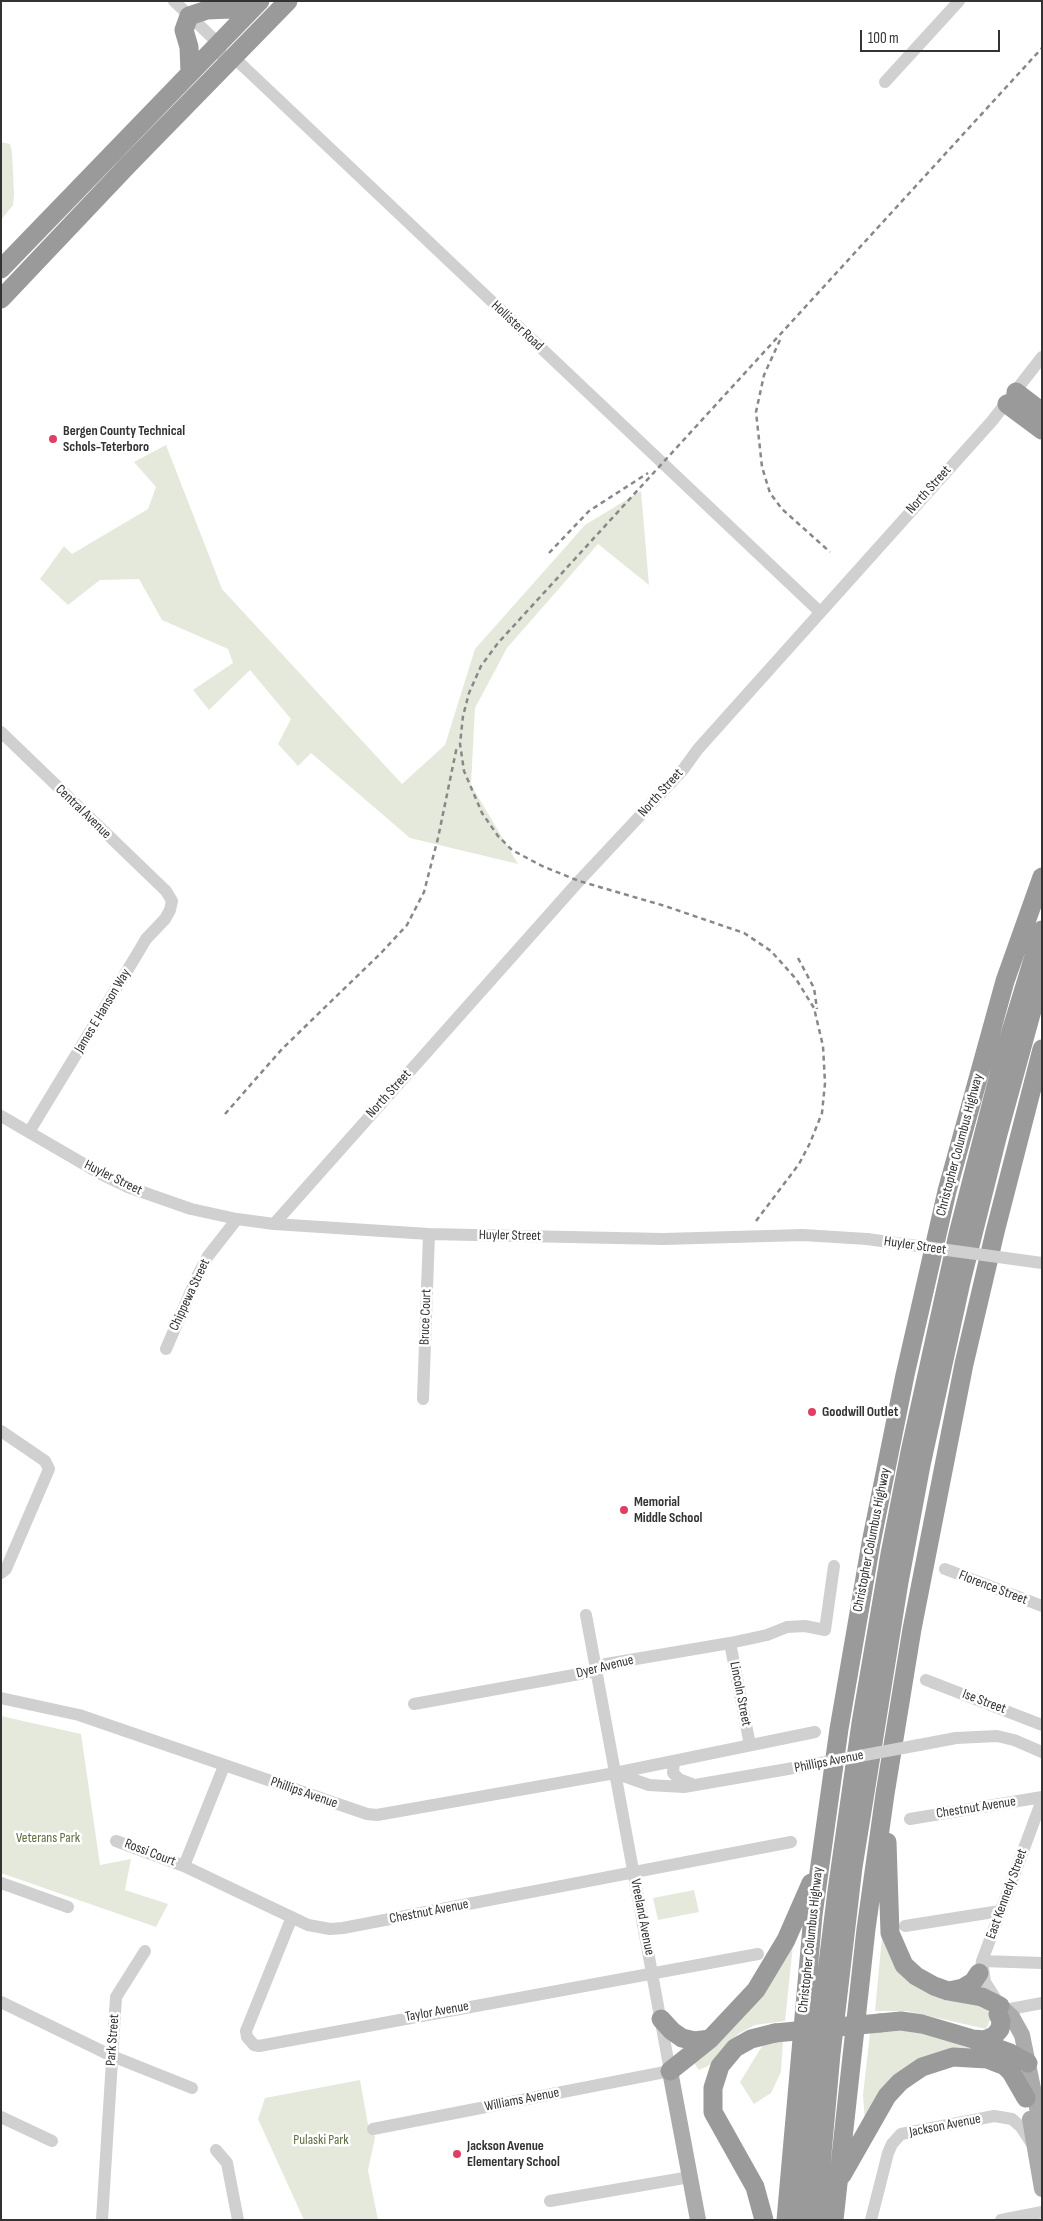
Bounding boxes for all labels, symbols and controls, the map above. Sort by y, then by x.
scale bar [863,20,1003,52]
text: 100 m [868,29,899,48]
street label: Hollister Road [487,298,547,354]
place label: Bergen County Technical Schols-Teterboro [63,423,185,456]
marker: Bergen County Technical Schols-Teterboro [47,433,59,445]
street label: North Street [903,462,955,518]
street label: North Street [635,765,687,821]
street label: Central Avenue [52,781,114,843]
street label: James E Hanson Way [71,966,135,1056]
street label: North Street [363,1066,415,1122]
street label: Christopher Columbus Highway [933,1072,987,1218]
street label: Huyler Street [81,1157,145,1199]
street label: Huyler Street [479,1227,541,1245]
street label: Huyler Street [883,1233,947,1259]
street label: Chippewa Street [166,1256,214,1334]
street label: Bruce Court [417,1289,435,1345]
place label: Goodwill Outlet [822,1404,898,1420]
marker: Goodwill Outlet [806,1406,818,1418]
street label: Christopher Columbus Highway [850,1466,894,1614]
place label: Memorial Middle School [634,1494,702,1526]
marker: Memorial Middle School [618,1504,630,1516]
street label: Florence Street [956,1567,1030,1609]
street label: Dyer Avenue [575,1652,635,1682]
street label: Lincoln Street [726,1660,754,1728]
street label: Ise Street [960,1686,1008,1718]
street label: Phillips Avenue [793,1747,865,1777]
street label: Phillips Avenue [268,1774,340,1812]
street label: Chestnut Avenue [935,1793,1017,1823]
park label: Veterans Park [16,1830,80,1846]
street label: Rossi Court [122,1836,178,1870]
street label: East Kennedy Street [983,1847,1031,1941]
street label: Christopher Columbus Highway [795,1866,827,2014]
street label: Vreeland Avenue [626,1877,658,1957]
street label: Chestnut Avenue [388,1896,470,1928]
street label: Taylor Avenue [404,1998,470,2026]
street label: Park Street [103,2013,123,2067]
street label: Williams Avenue [483,2085,561,2115]
street label: Jackson Avenue [908,2111,982,2141]
park label: Pulaski Park [293,2132,349,2148]
place label: Jackson Avenue Elementary School [467,2138,560,2170]
marker: Jackson Avenue Elementary School [451,2148,463,2160]

